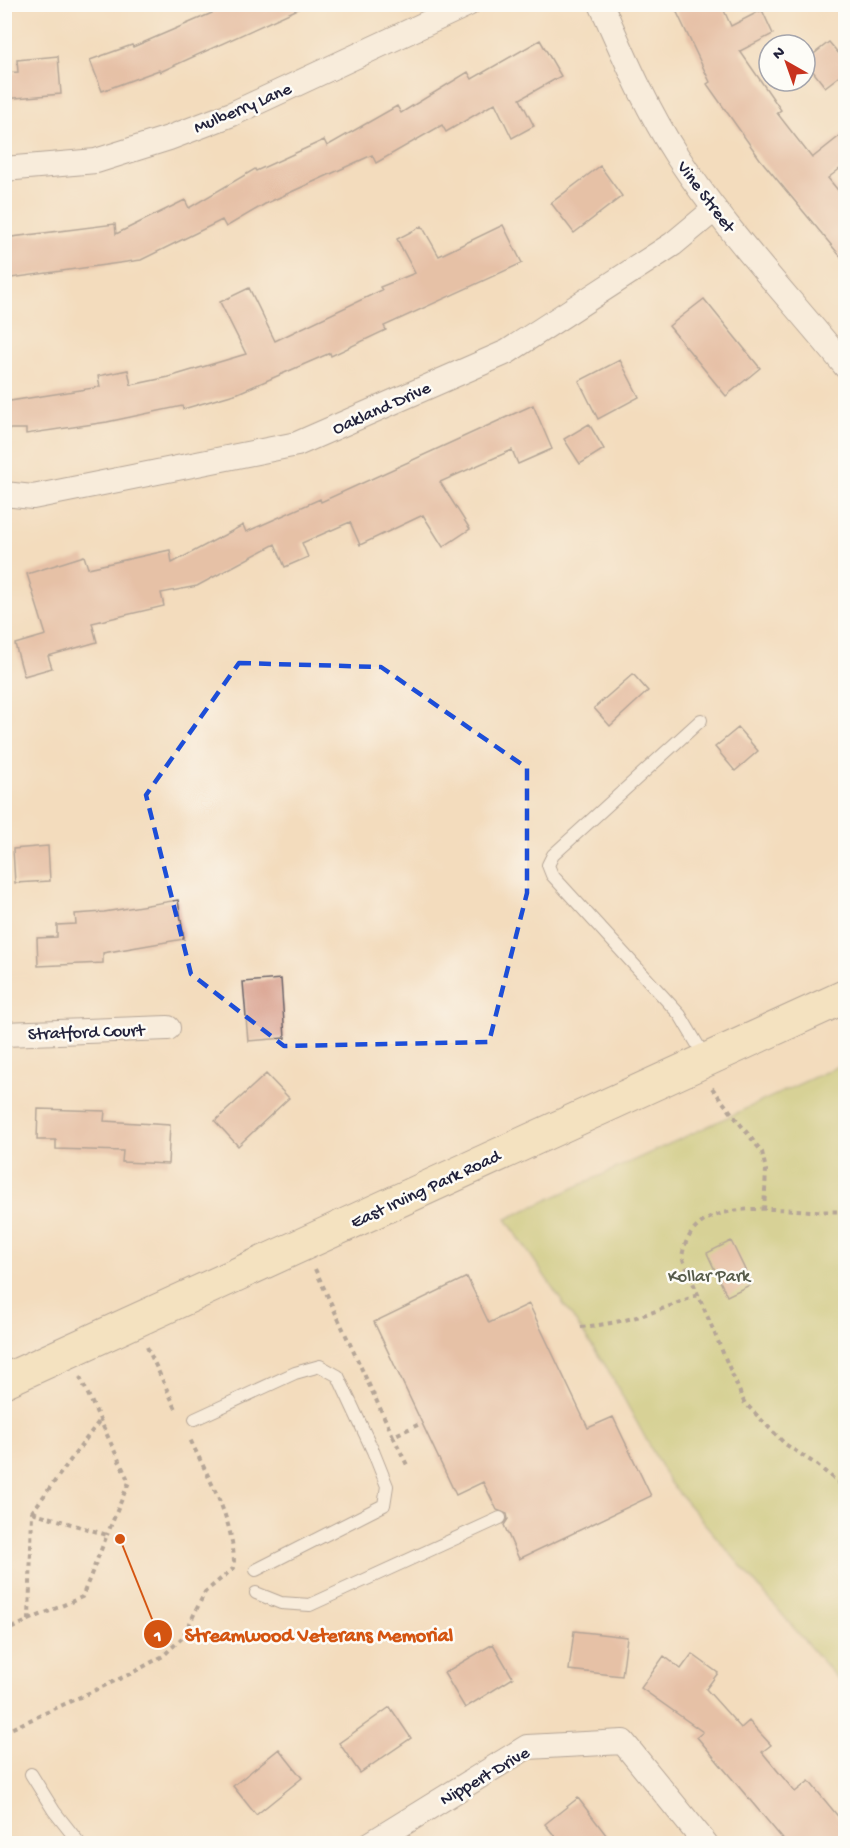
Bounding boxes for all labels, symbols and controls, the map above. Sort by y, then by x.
north arrow [757,33,817,93]
text: N [769,43,790,65]
street label: Mulberry Lane [191,79,296,139]
street label: Vine Street [671,157,740,239]
street label: Oakland Drive [330,378,435,440]
street label: Stratford Court [27,1021,146,1046]
street label: East Irving Park Road [348,1146,506,1234]
park label: Kollar Park [668,1267,752,1288]
callout: Streamwood Veterans Memorial [143,1615,466,1653]
text: Streamwood Veterans Memorial [185,1626,454,1649]
text: 1 [153,1627,162,1648]
street label: Nippert Drive [437,1743,534,1811]

